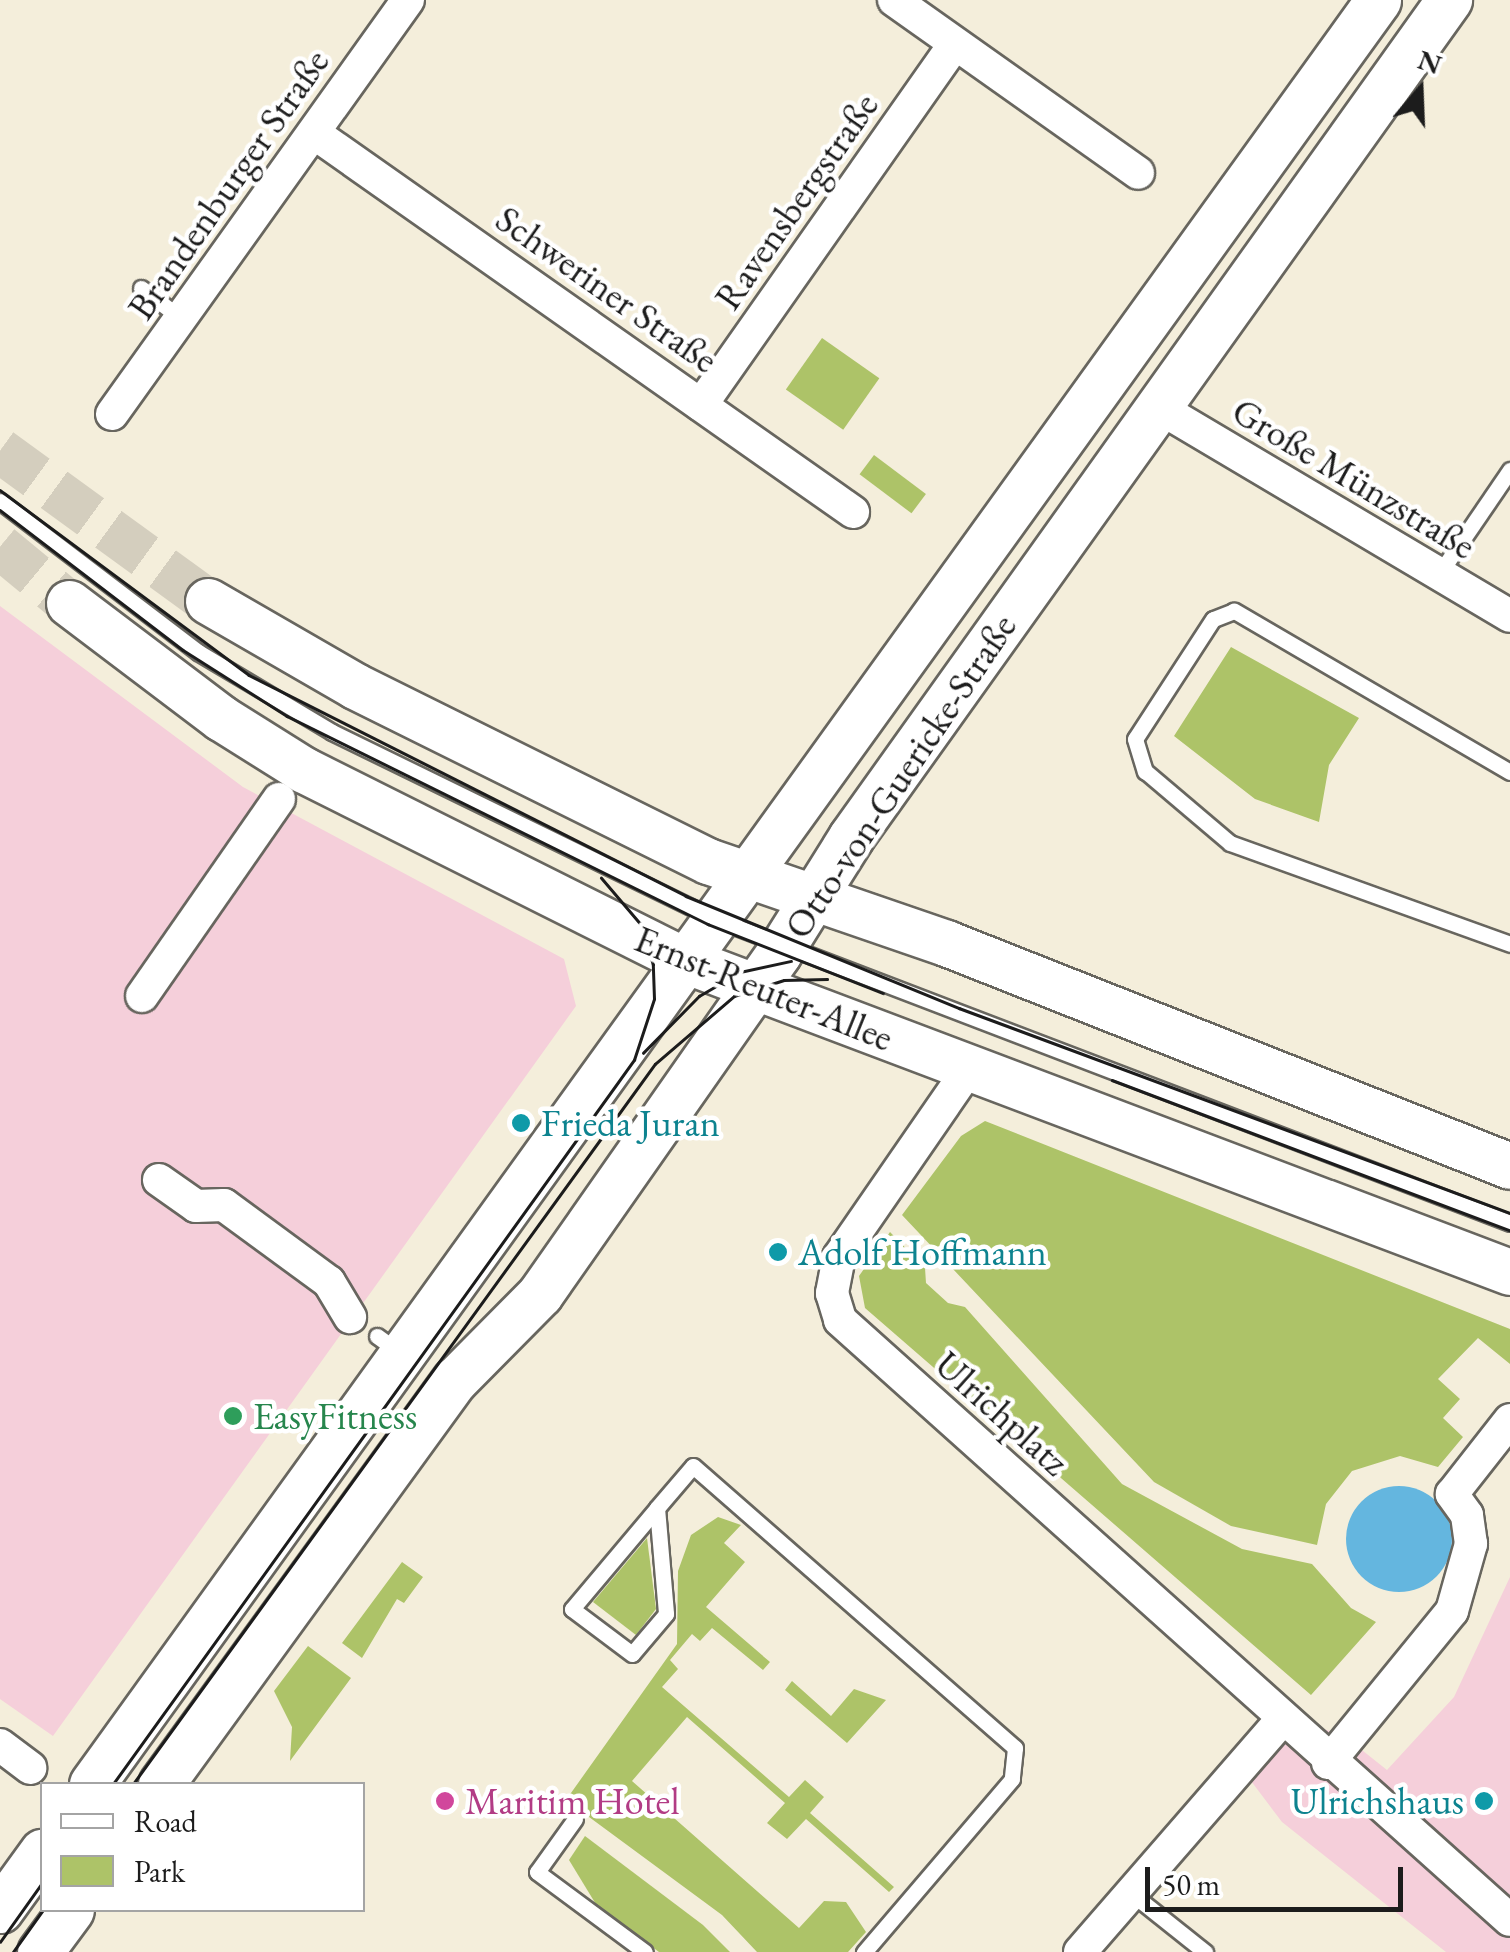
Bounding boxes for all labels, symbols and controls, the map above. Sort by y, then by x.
street label: Brandenburger Straße [118,40,338,328]
north arrow [1370,40,1470,140]
text: N [1413,41,1446,82]
street label: Ravensbergstraße [704,84,888,318]
street label: Schweriner Straße [487,196,727,382]
street label: Große Münzstraße [1224,388,1484,568]
street label: Otto-von-Guericke-Straße [774,605,1026,947]
street label: Ernst-Reuter-Allee [628,915,900,1061]
place label: Frieda Juran [541,1100,720,1146]
marker: Frieda Juran [510,1112,532,1134]
place label: Adolf Hoffmann [798,1229,1047,1275]
marker: Adolf Hoffmann [767,1241,789,1263]
street label: Ulrichplatz [926,1341,1078,1485]
place label: EasyFitness [253,1393,417,1439]
marker: EasyFitness [222,1405,244,1427]
place label: Maritim Hotel [465,1778,680,1824]
place label: Ulrichshaus [1290,1778,1464,1824]
legend [40,1782,365,1912]
marker: Maritim Hotel [434,1790,456,1812]
marker: Ulrichshaus [1473,1790,1495,1812]
text: Road [134,1802,197,1841]
scale bar [1150,1847,1408,1909]
text: Park [134,1852,185,1891]
text: 50 m [1162,1865,1220,1904]

